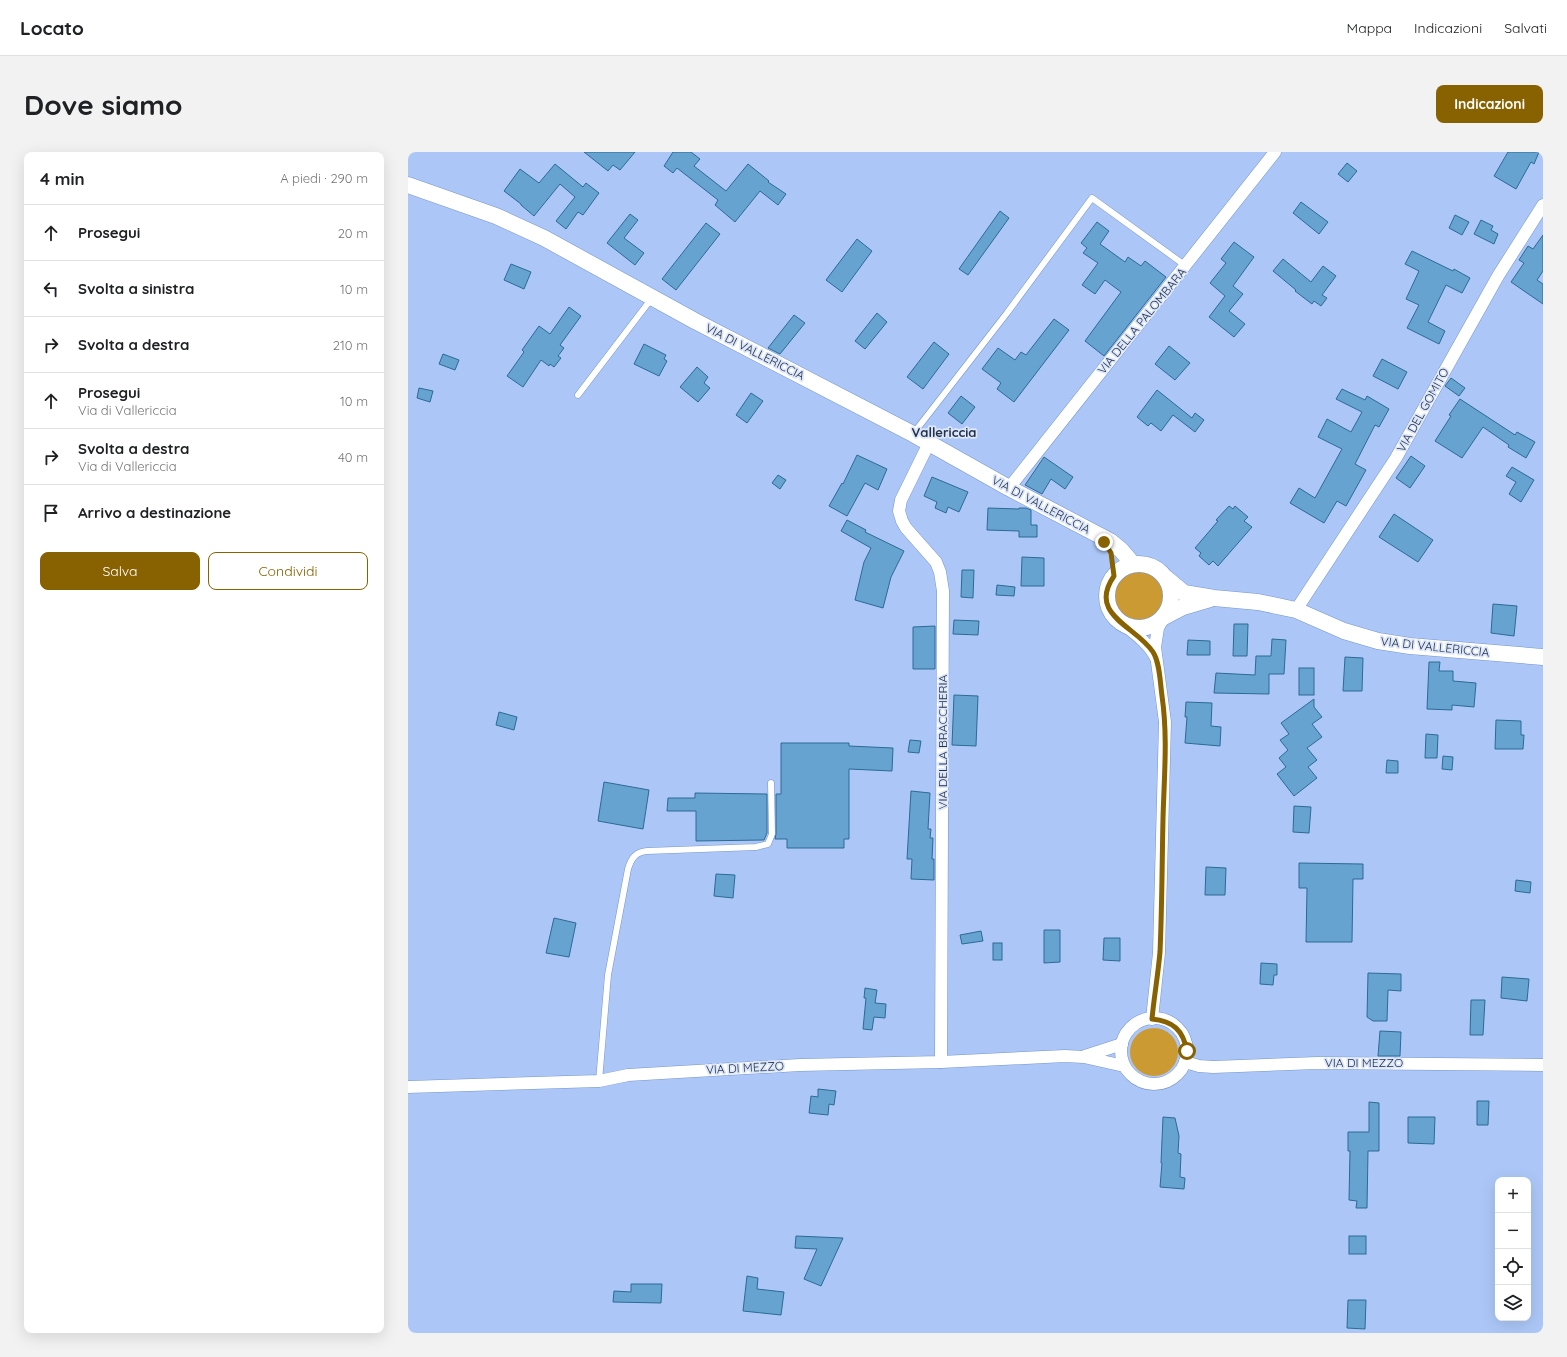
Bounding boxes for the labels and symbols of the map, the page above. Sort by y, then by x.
street label: VIA DELLA PALOMBARA [1094,264,1189,377]
street label: VIA DI VALLERICCIA [703,320,808,383]
street label: VIA DEL GOMITO [1393,365,1452,454]
district label: Vallericcia [912,424,976,440]
street label: VIA DI VALLERICCIA [989,472,1093,537]
route end [1095,533,1113,551]
street label: VIA DI VALLERICCIA [1380,633,1490,660]
street label: VIA DELLA BRACCHERIA [935,674,950,809]
route start [1178,1042,1196,1060]
street label: VIA DI MEZZO [1325,1055,1403,1070]
street label: VIA DI MEZZO [706,1058,784,1077]

